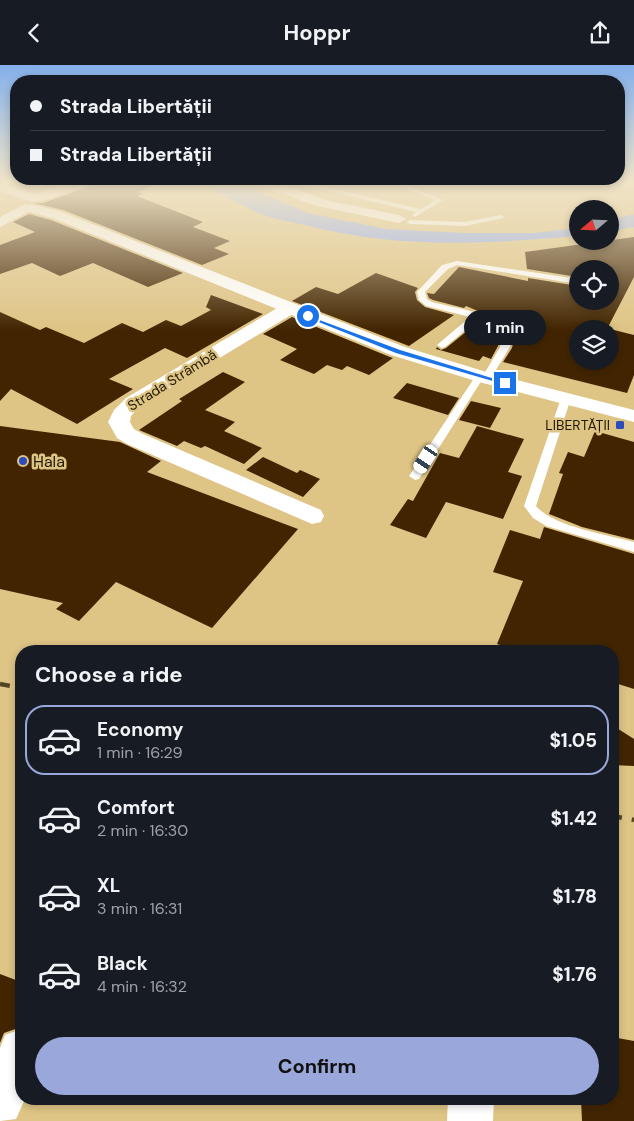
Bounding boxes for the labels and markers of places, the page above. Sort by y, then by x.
place label: LIBERTĂȚII [545,416,610,434]
marker: LIBERTĂȚII [614,419,626,431]
place label: Hala [33,451,65,472]
marker: Hala [17,455,29,467]

